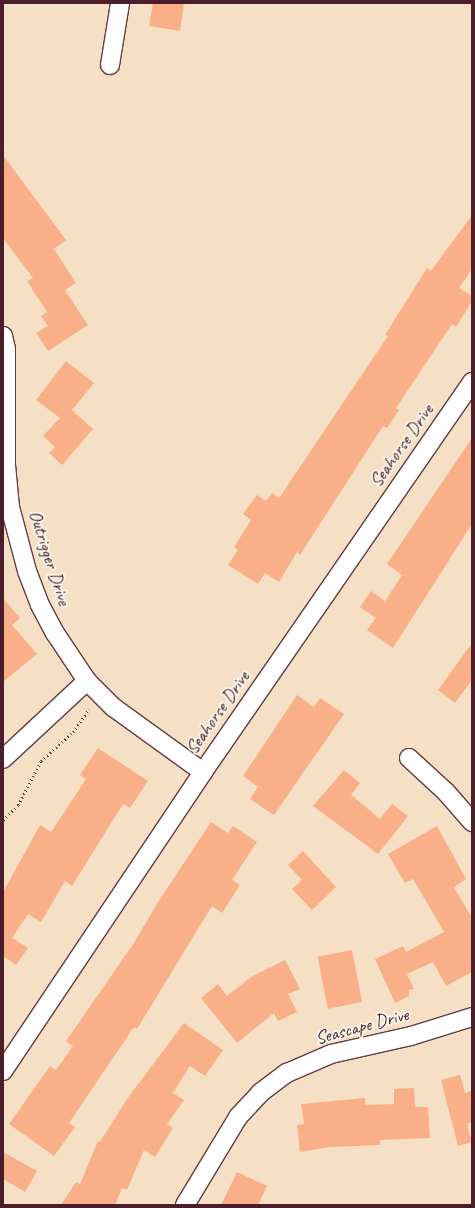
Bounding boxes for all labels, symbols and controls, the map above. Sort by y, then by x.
street label: Seahorse Drive [365,400,439,492]
street label: Outrigger Drive [23,508,75,608]
street label: Seahorse Drive [181,667,255,759]
street label: Seascape Drive [313,1004,411,1050]

